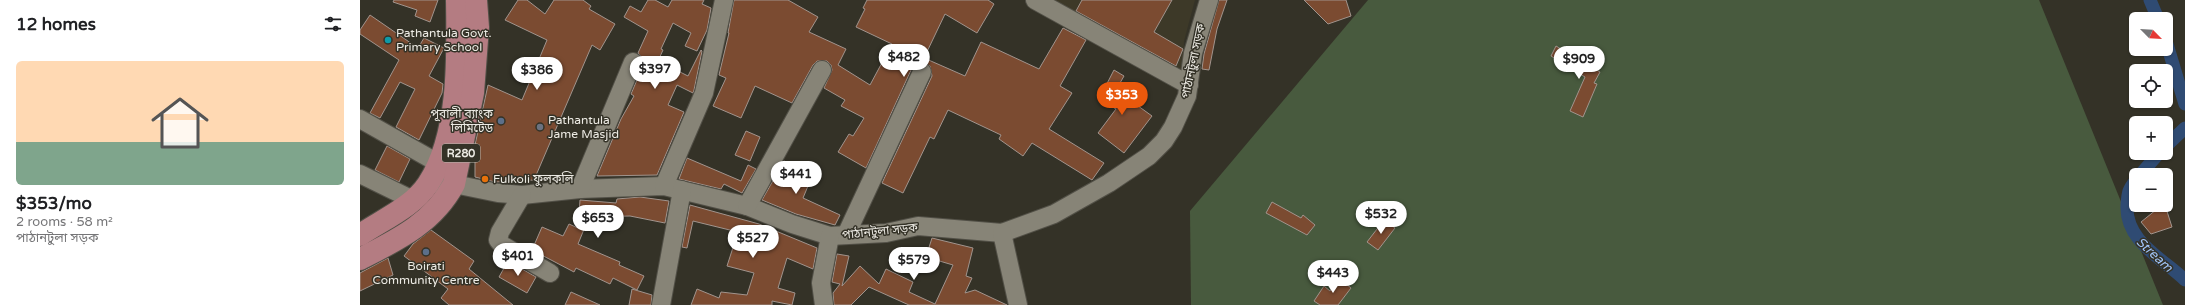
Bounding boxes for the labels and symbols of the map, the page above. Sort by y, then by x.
north arrow [2129,12,2173,56]
street label: পাঠানটুলা সড়ক [1177,22,1209,100]
place label: Pathantula Govt. Primary School [396,26,492,54]
marker: Pathantula Govt. Primary School [383,35,393,45]
pin: $482 [880,44,928,78]
pin: $909 [1555,46,1603,80]
pin: $397 [631,56,679,90]
pin: $386 [513,57,561,91]
pin: $353 [1098,82,1146,116]
place label: পূবালী ব্যাংক লিমিটেড [430,106,493,135]
place label: Pathantula Jame Masjid [548,113,619,141]
marker: পূবালী ব্যাংক লিমিটেড [496,116,506,126]
marker: Pathantula Jame Masjid [535,122,545,132]
road number: R280 [442,144,480,162]
pin: $441 [772,161,820,195]
place label: Fulkoli ফুলকলি [493,171,574,187]
marker: Fulkoli ফুলকলি [480,174,490,184]
pin: $532 [1357,201,1405,235]
pin: $653 [574,205,622,239]
street label: পাঠানটুলা সড়ক [841,219,919,243]
pin: $527 [729,225,777,259]
water label: Stream [2133,234,2177,276]
pin: $401 [494,243,542,277]
marker: Boirati Community Centre [421,247,431,257]
pin: $579 [890,247,938,281]
place label: Boirati Community Centre [372,259,480,287]
pin: $443 [1309,260,1357,294]

